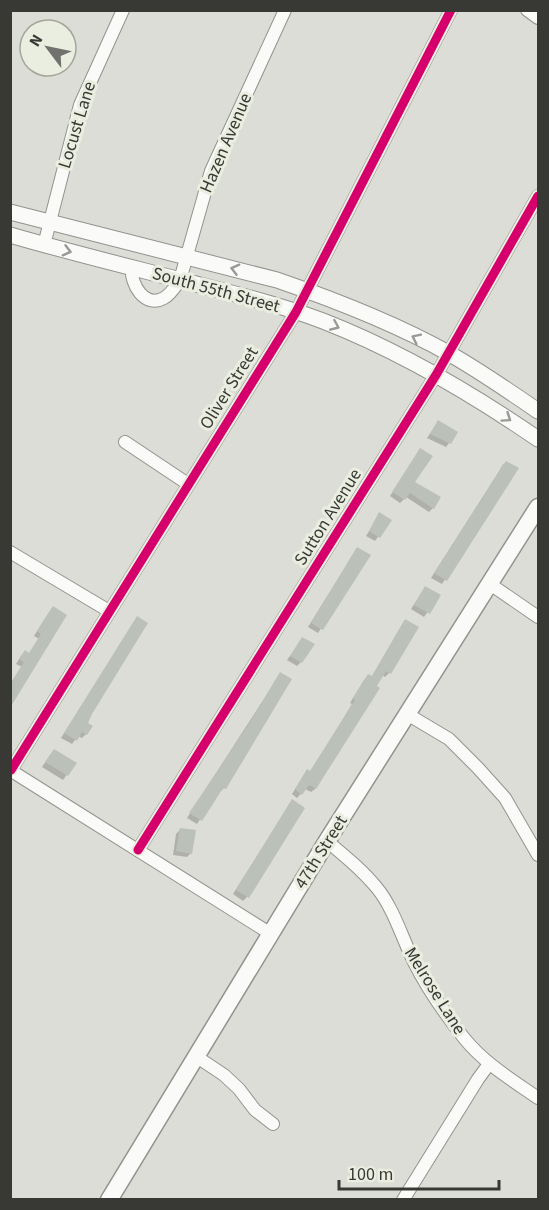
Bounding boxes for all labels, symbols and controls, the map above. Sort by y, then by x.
north arrow [18,18,78,78]
text: N [24,30,48,51]
street label: Locust Lane [52,78,102,172]
street label: Hazen Avenue [194,89,258,197]
one-way arrow [62,243,72,256]
street label: South 55th Street [149,261,283,319]
one-way arrow [230,263,240,276]
one-way arrow [329,319,340,331]
one-way arrow [412,333,423,345]
street label: Oliver Street [194,342,264,434]
one-way arrow [500,411,511,422]
street label: Sutton Avenue [288,464,368,570]
street label: 47th Street [289,810,353,894]
street label: Melrose Lane [398,942,472,1040]
scale bar [339,1153,500,1191]
text: 100 m [348,1162,393,1187]

